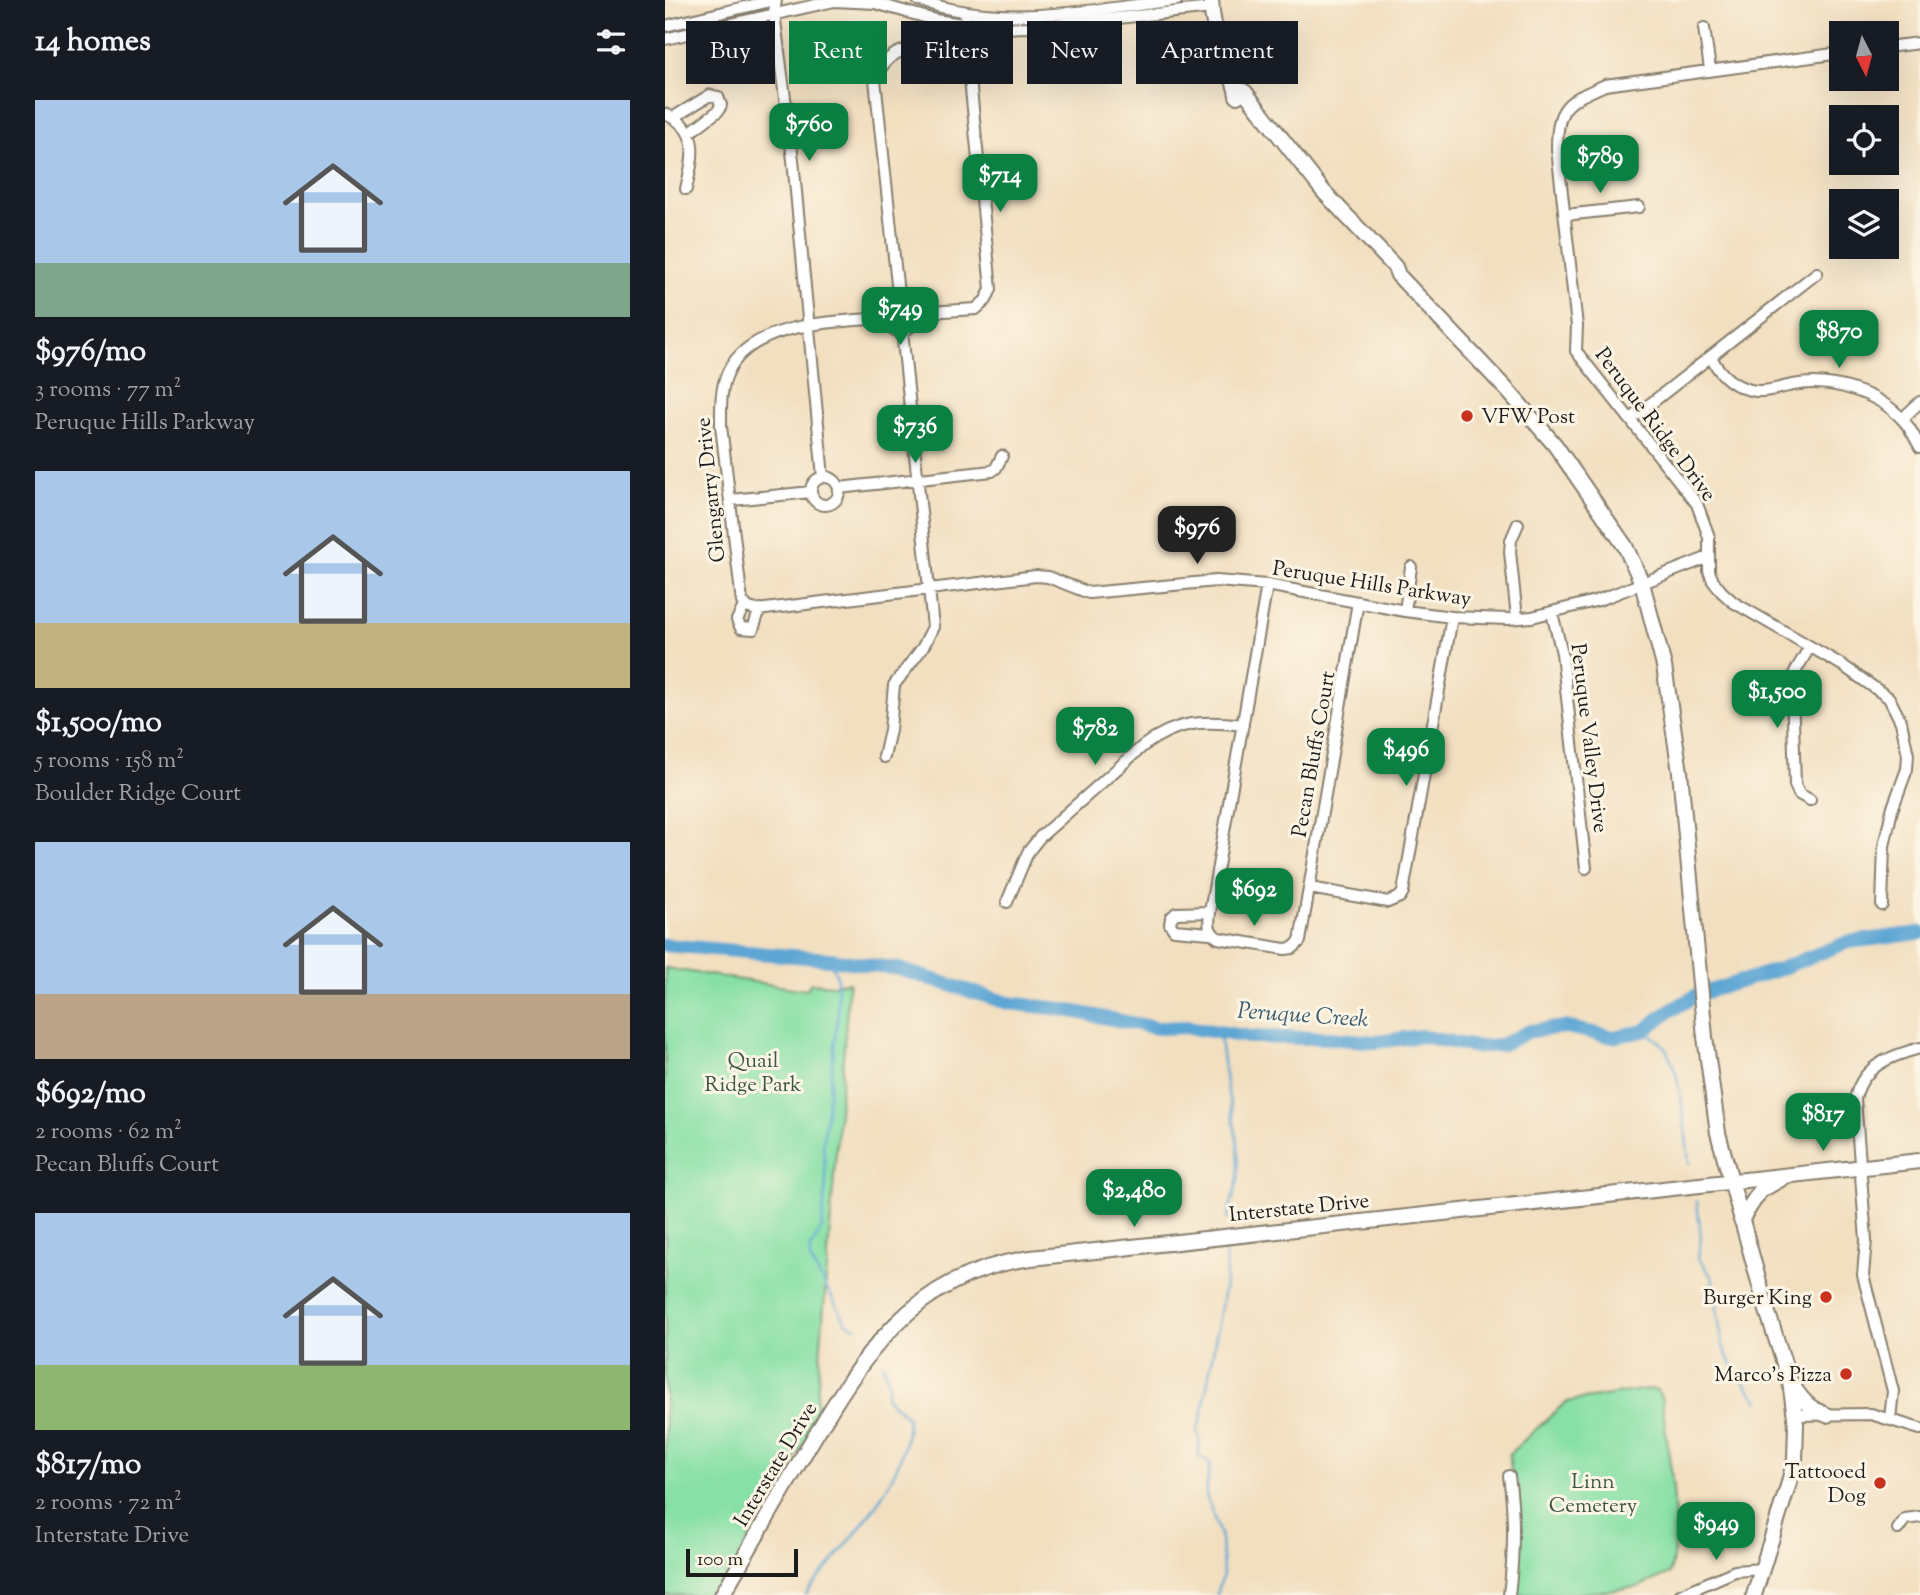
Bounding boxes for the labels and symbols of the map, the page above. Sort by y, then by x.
north arrow [1829,21,1899,91]
pin: $760 [768,104,850,163]
pin: $789 [1559,136,1641,195]
pin: $714 [959,154,1041,214]
pin: $749 [859,288,941,347]
pin: $870 [1798,310,1880,370]
street label: Peruque Ridge Drive [1586,342,1722,509]
place label: VFW Post [1481,403,1575,433]
pin: $736 [874,406,956,465]
marker: VFW Post [1459,408,1475,424]
street label: Glengarry Drive [689,416,735,564]
pin: $976 [1156,506,1238,566]
street label: Peruque Hills Parkway [1270,554,1474,616]
street label: Peruque Valley Drive [1562,642,1615,835]
street label: Pecan Bluffs Court [1286,669,1344,840]
pin: $1,500 [1720,670,1834,730]
pin: $782 [1054,708,1136,767]
pin: $496 [1365,728,1447,788]
pin: $692 [1213,869,1295,928]
water label: Peruque Creek [1236,995,1370,1038]
park label: Quail Ridge Park [704,1047,802,1101]
pin: $817 [1782,1094,1864,1153]
pin: $2,480 [1077,1170,1191,1229]
street label: Interstate Drive [1228,1187,1371,1231]
place label: Burger King [1703,1284,1812,1314]
marker: Burger King [1818,1289,1834,1305]
place label: Marco's Pizza [1714,1361,1832,1391]
marker: Marco's Pizza [1838,1366,1854,1382]
street label: Interstate Drive [728,1397,826,1533]
place label: Tattooed Dog [1785,1458,1866,1512]
park label: Linn Cemetery [1549,1468,1638,1522]
marker: Tattooed Dog [1872,1475,1888,1491]
pin: $949 [1675,1502,1757,1562]
scale bar [686,1546,798,1578]

